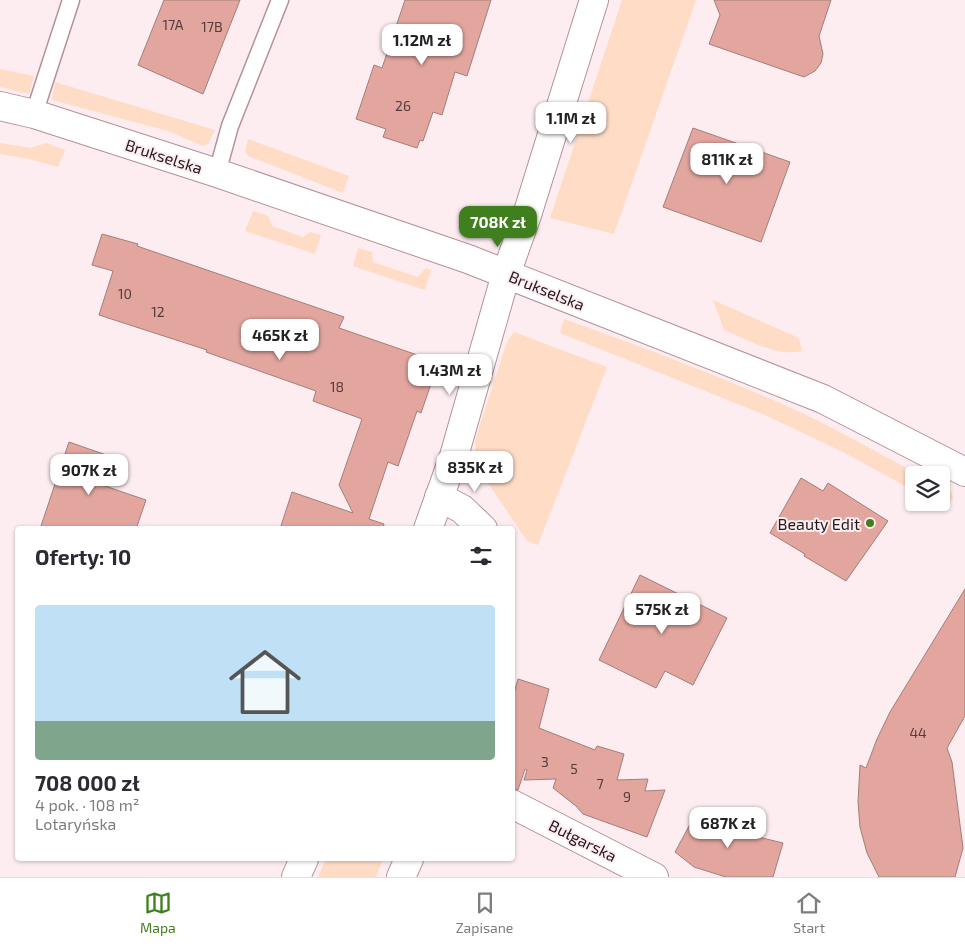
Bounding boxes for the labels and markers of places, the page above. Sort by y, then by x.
pin: 1.12M zł [370,23,474,66]
pin: 1.1M zł [525,102,617,144]
pin: 811K zł [681,142,773,185]
pin: 708K zł [452,206,544,248]
pin: 465K zł [234,318,326,361]
pin: 1.43M zł [398,354,502,396]
pin: 835K zł [429,450,521,493]
pin: 907K zł [43,454,135,496]
place label: Beauty Edit [778,514,860,533]
marker: Beauty Edit [864,517,876,529]
pin: 575K zł [616,592,708,635]
pin: 687K zł [682,806,774,849]

